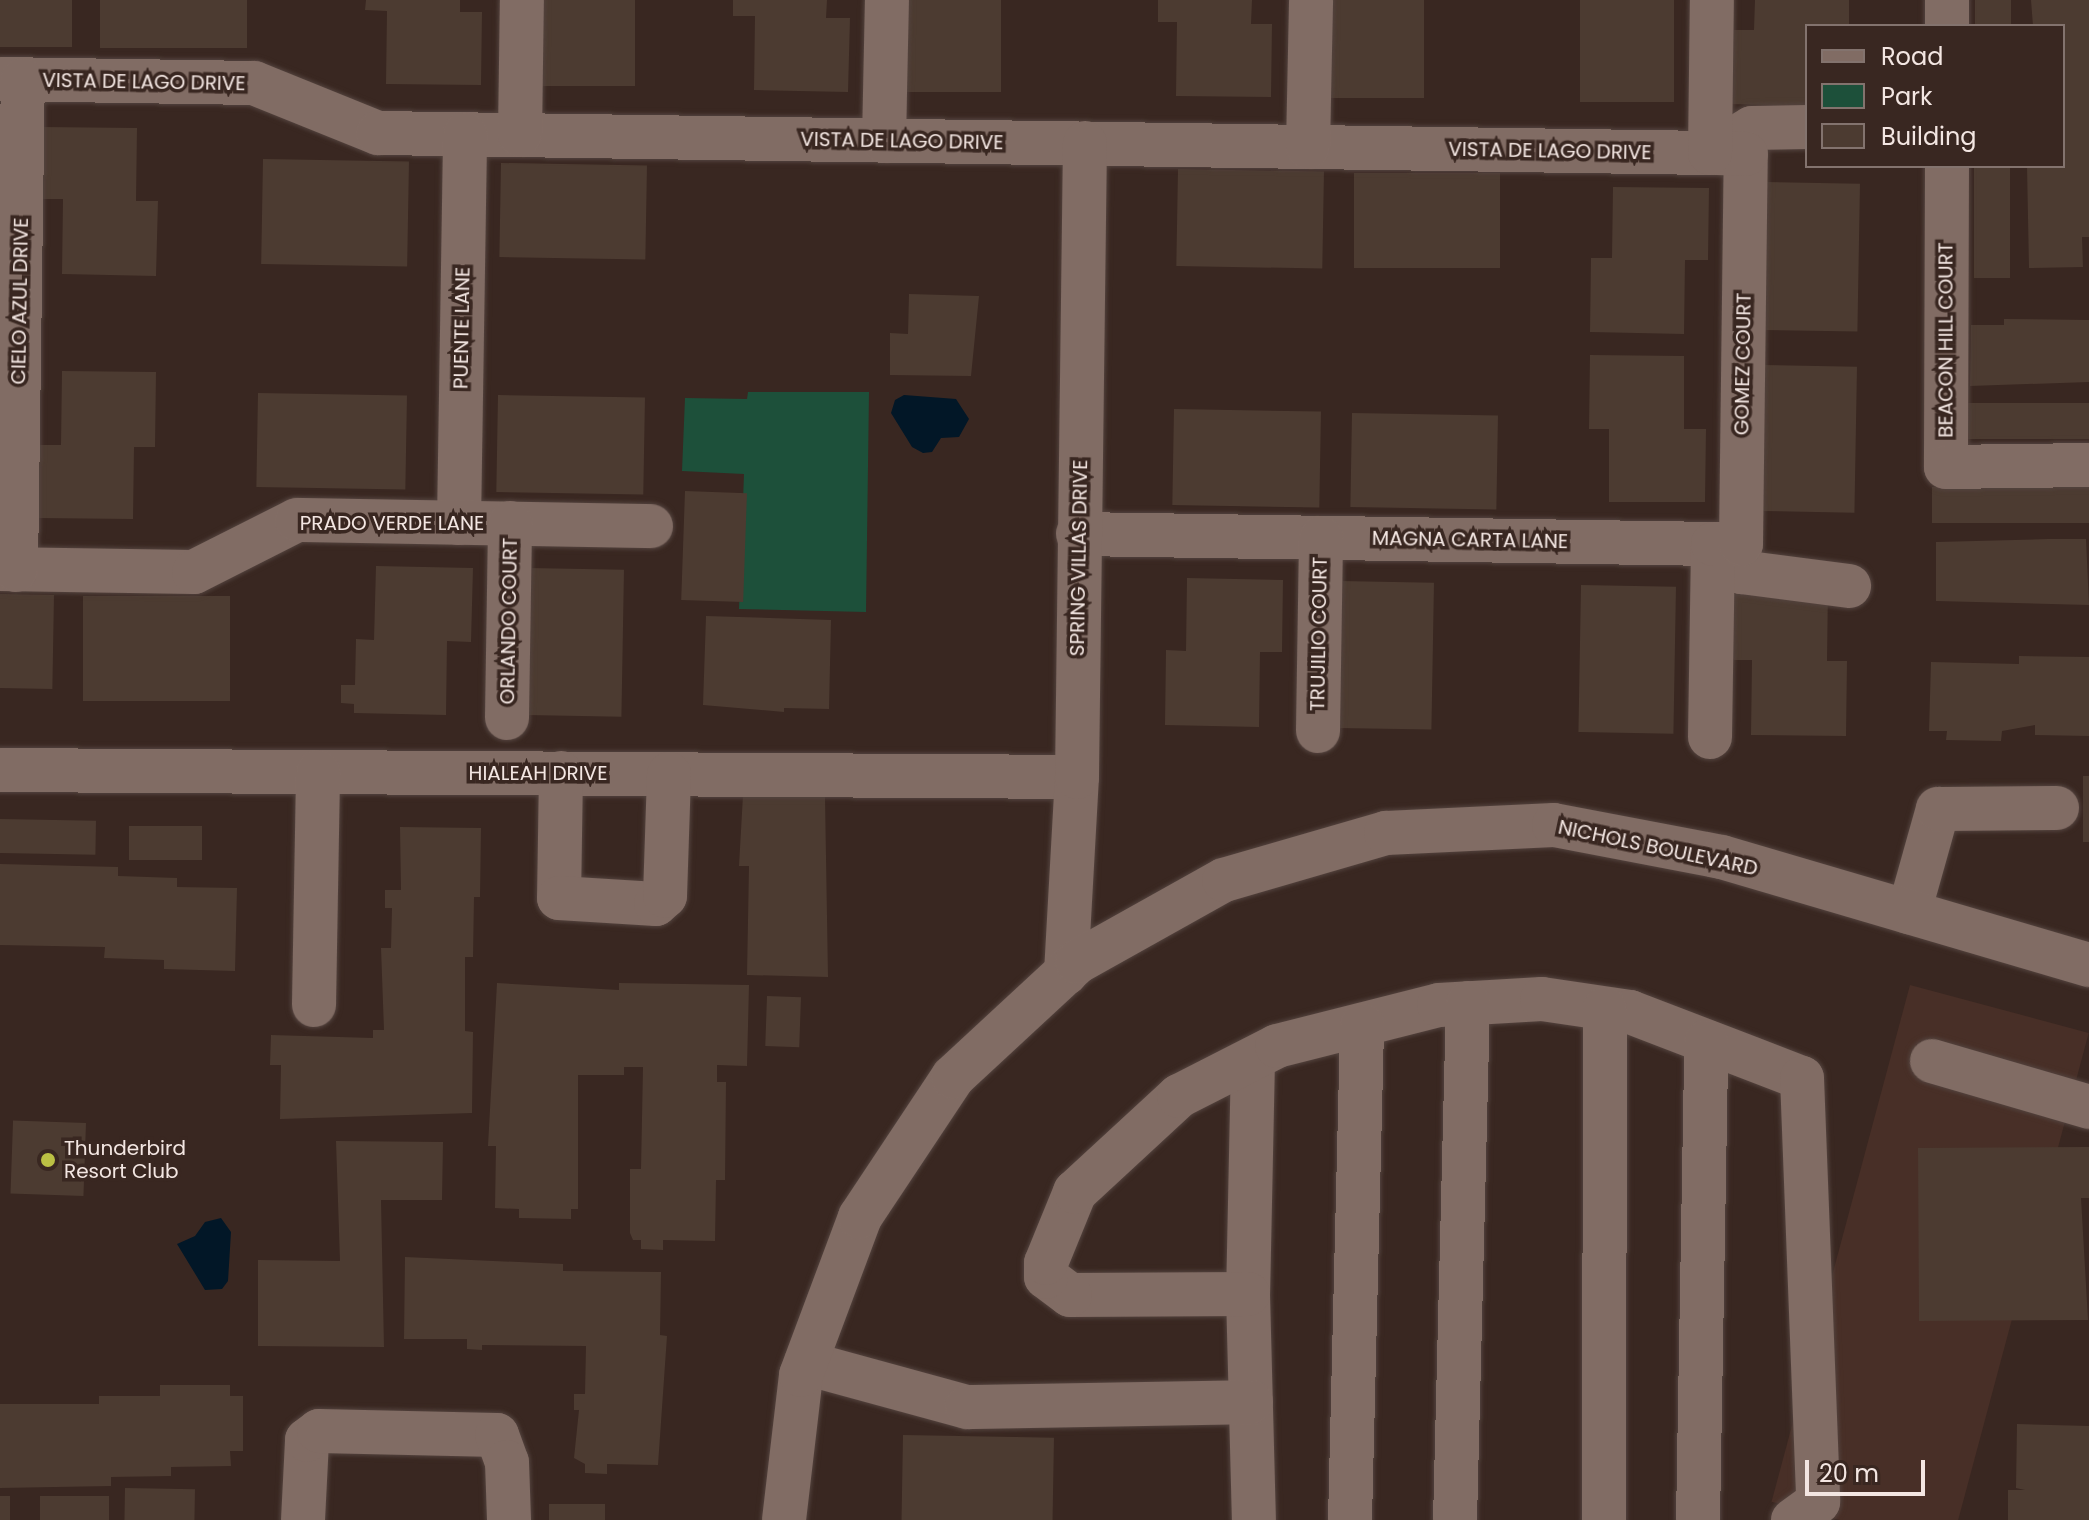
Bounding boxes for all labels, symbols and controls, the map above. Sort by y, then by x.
legend [1805,24,2065,168]
text: Road [1881,40,1943,73]
street label: VISTA DE LAGO DRIVE [42,68,246,96]
text: Park [1881,80,1932,113]
text: Building [1881,120,1977,153]
street label: VISTA DE LAGO DRIVE [800,127,1004,155]
street label: VISTA DE LAGO DRIVE [1448,137,1652,165]
street label: CIELO AZUL DRIVE [7,217,33,385]
street label: BEACON HILL COURT [1934,242,1958,438]
street label: PUENTE LANE [449,267,475,389]
street label: GOMEZ COURT [1730,293,1756,435]
street label: SPRING VILLAS DRIVE [1065,459,1093,657]
street label: PRADO VERDE LANE [300,511,484,535]
street label: MAGNA CARTA LANE [1372,526,1568,554]
street label: ORLANDO COURT [496,537,522,705]
street label: TRUJILIO COURT [1306,557,1332,711]
street label: HIALEAH DRIVE [469,761,607,785]
street label: NICHOLS BOULEVARD [1556,815,1760,881]
place label: Thunderbird Resort Club [64,1136,186,1183]
marker: Thunderbird Resort Club [39,1151,57,1169]
scale bar [1809,1444,1929,1494]
text: 20 m [1819,1457,1879,1490]

